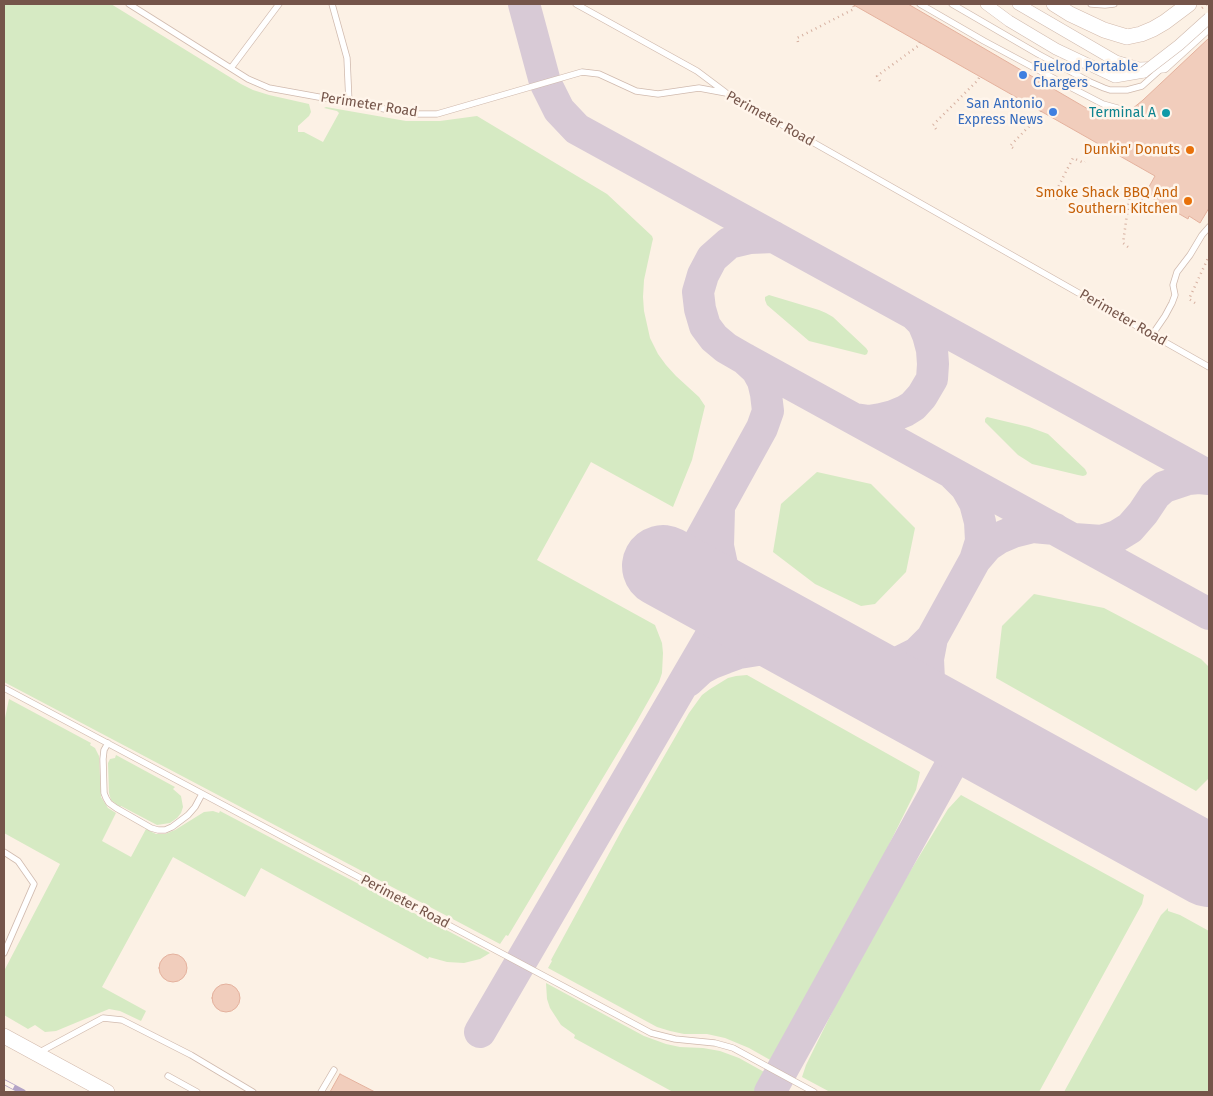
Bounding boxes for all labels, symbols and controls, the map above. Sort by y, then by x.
place label: Fuelrod Portable Chargers [1033,59,1138,92]
marker: Fuelrod Portable Chargers [1017,69,1029,81]
street label: Perimeter Road [723,88,817,150]
street label: Perimeter Road [319,89,419,121]
place label: San Antonio Express News [957,96,1043,128]
place label: Terminal A [1089,105,1156,121]
marker: San Antonio Express News [1047,106,1059,118]
marker: Terminal A [1160,107,1172,119]
place label: Dunkin' Donuts [1084,142,1180,158]
marker: Dunkin' Donuts [1184,144,1196,156]
place label: Smoke Shack BBQ And Southern Kitchen [1036,185,1178,218]
marker: Smoke Shack BBQ And Southern Kitchen [1182,195,1194,207]
street label: Perimeter Road [1076,286,1170,350]
street label: Perimeter Road [358,872,452,932]

